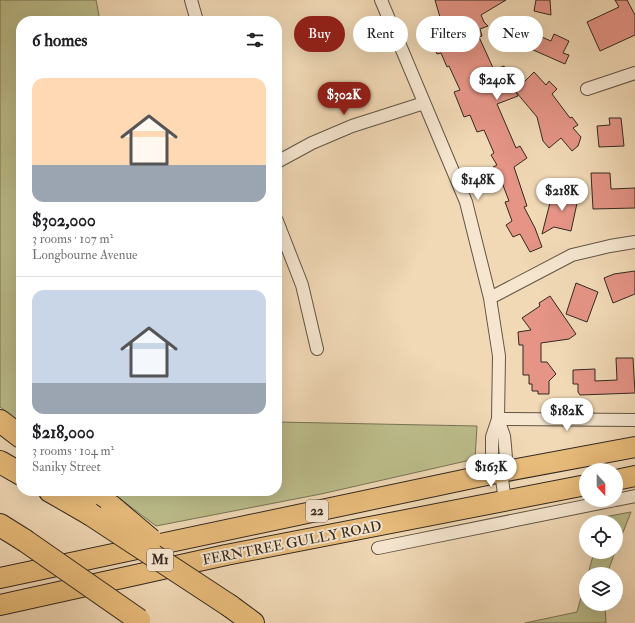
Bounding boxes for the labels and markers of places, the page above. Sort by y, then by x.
pin: $240K [469,67,525,101]
pin: $302K [316,82,372,116]
pin: $148K [450,167,506,201]
pin: $218K [534,178,590,212]
pin: $182K [539,398,595,432]
pin: $163K [463,454,519,488]

